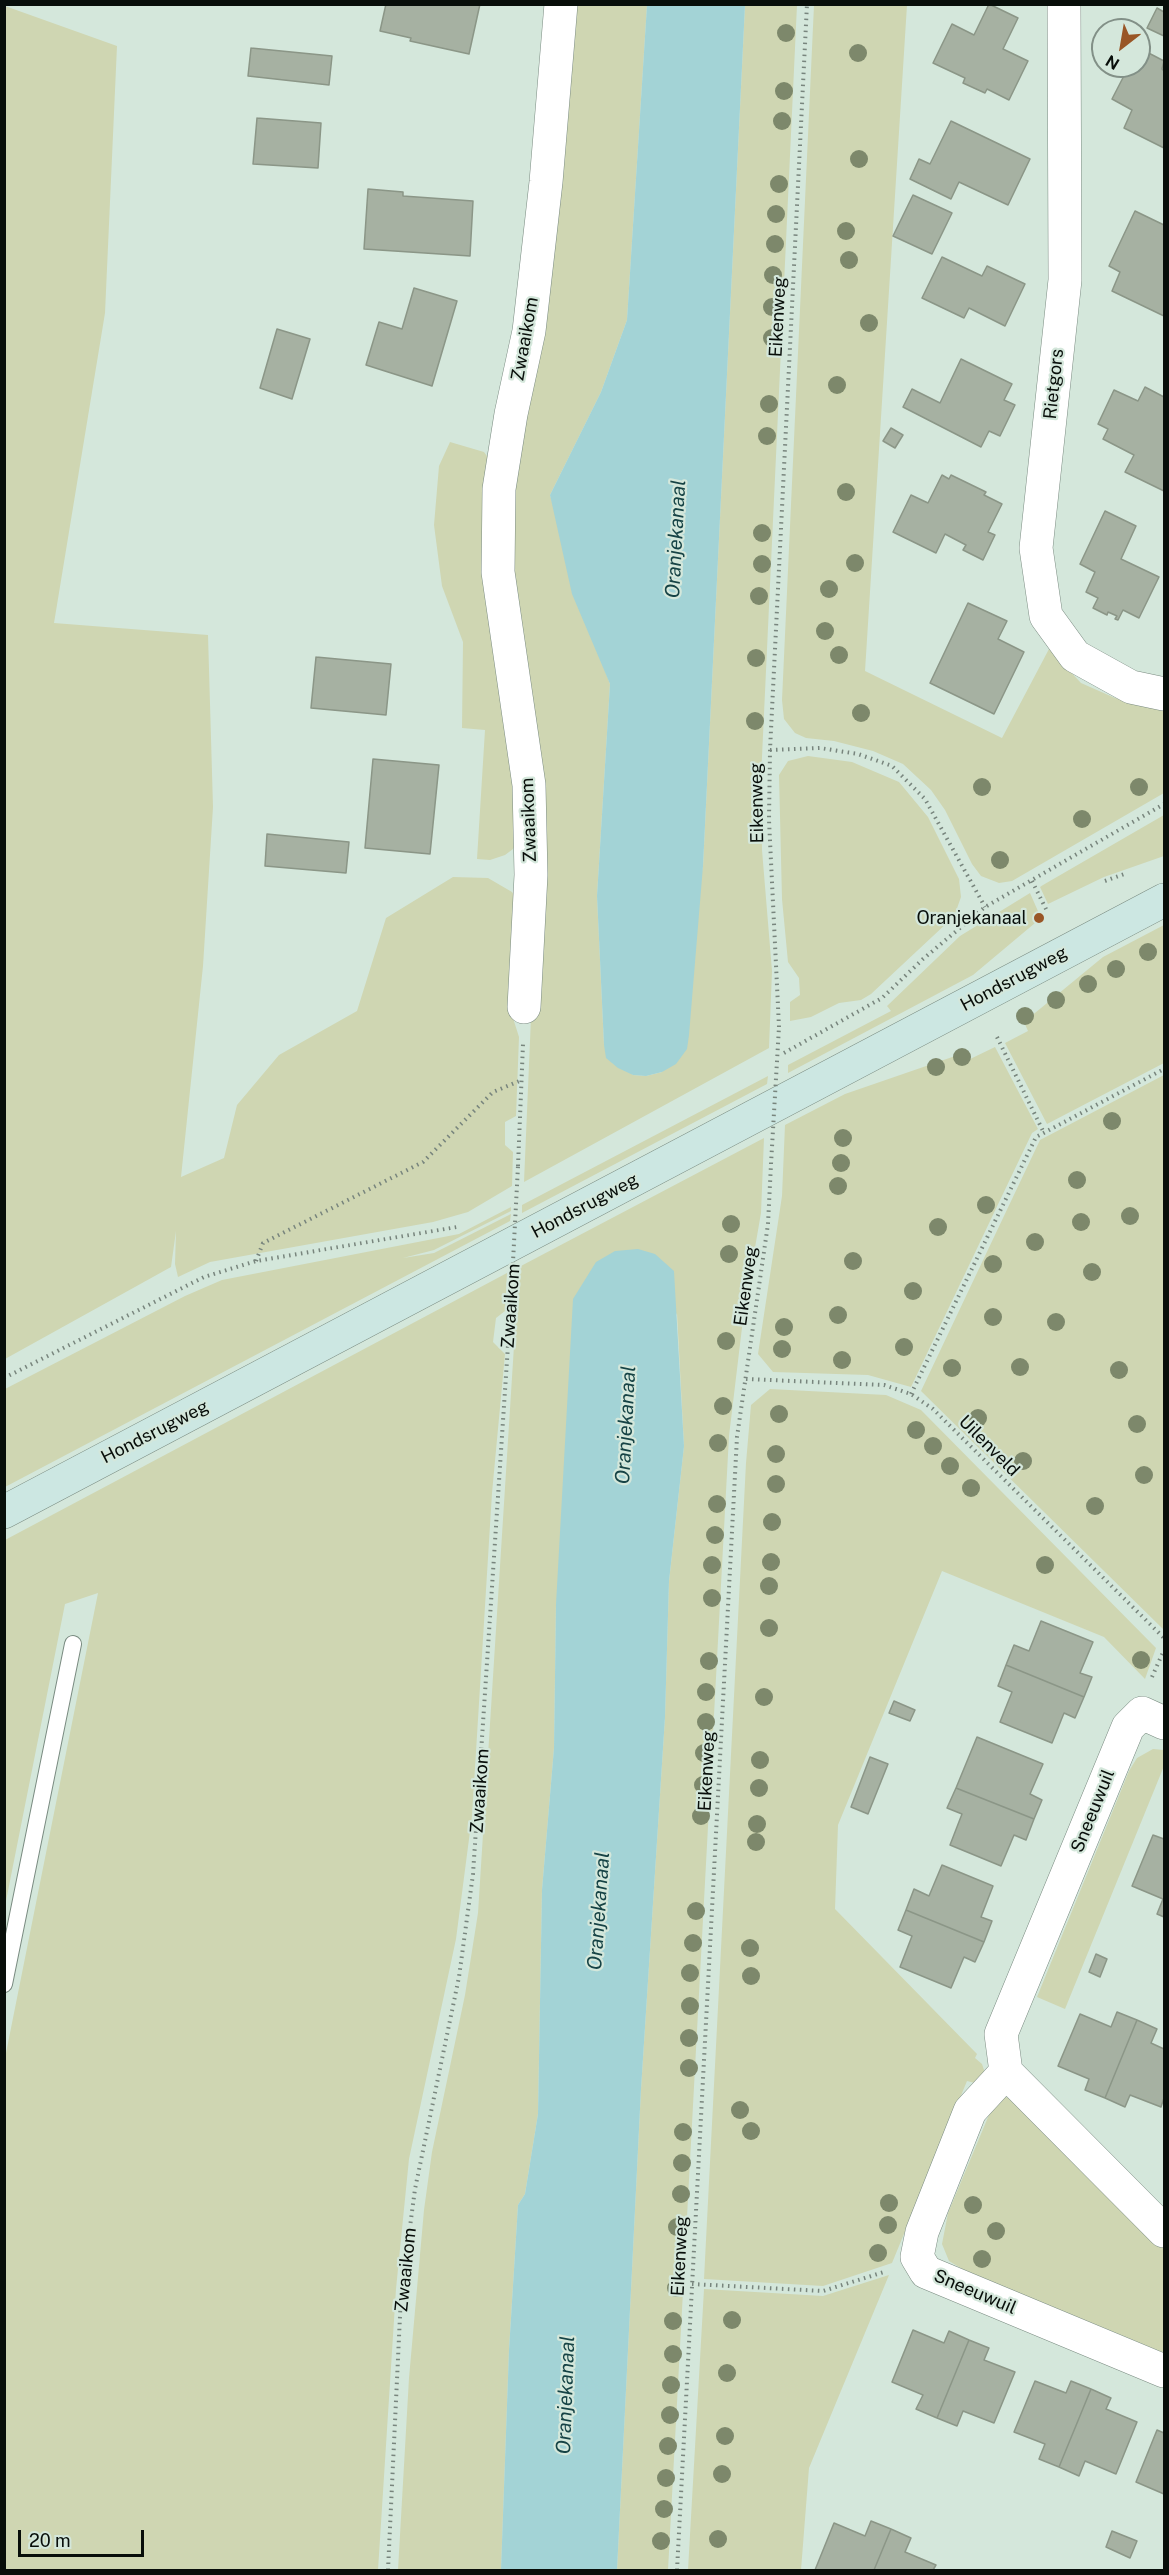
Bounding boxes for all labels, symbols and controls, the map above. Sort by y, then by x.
north arrow [1091,18,1151,78]
text: N [1102,51,1123,74]
street label: Eikenweg [765,276,791,358]
street label: Zwaaikom [507,295,543,383]
street label: Rietgors [1040,348,1068,420]
water label: Oranjekanaal [661,479,691,599]
street label: Eikenweg [745,762,769,844]
street label: Zwaaikom [517,777,541,863]
place label: Oranjekanaal [916,907,1027,929]
marker: Oranjekanaal [1032,911,1046,925]
street label: Hondsrugweg [957,942,1071,1016]
street label: Hondsrugweg [528,1169,642,1243]
street label: Eikenweg [730,1245,762,1327]
street label: Zwaaikom [497,1263,525,1349]
water label: Oranjekanaal [611,1365,641,1485]
street label: Hondsrugweg [98,1396,212,1468]
street label: Uilenveld [954,1411,1024,1481]
street label: Eikenweg [694,1730,720,1812]
street label: Zwaaikom [466,1748,494,1834]
street label: Sneeuwuil [1067,1766,1119,1856]
water label: Oranjekanaal [583,1851,615,1971]
street label: Eikenweg [667,2215,693,2297]
street label: Zwaaikom [391,2227,421,2313]
street label: Sneeuwuil [930,2265,1020,2319]
water label: Oranjekanaal [552,2335,580,2455]
scale bar [21,2518,147,2556]
text: 20 m [29,2530,71,2551]

